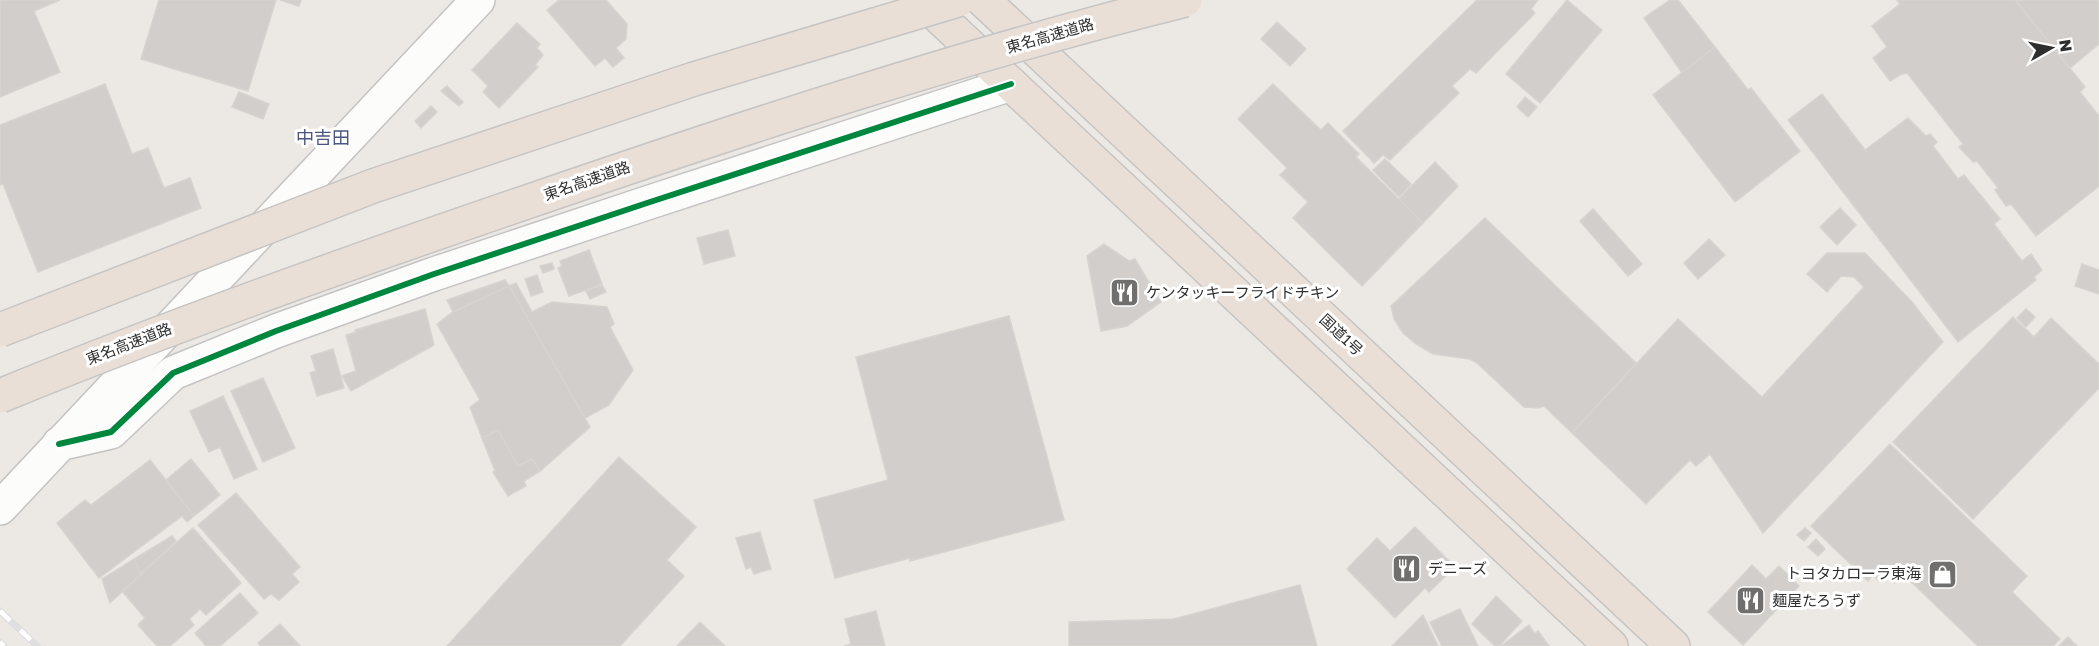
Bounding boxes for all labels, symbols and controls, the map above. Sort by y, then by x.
street label: 東名高速道路 [1004,14,1095,56]
north arrow [2021,18,2081,78]
text: N [2055,38,2077,53]
district label: 中吉田 [296,126,350,148]
street label: 東名高速道路 [541,157,632,203]
restaurant icon: ケンタッキーフライドチキン [1109,277,1141,309]
place label: ケンタッキーフライドチキン [1146,283,1339,301]
street label: 国道1号 [1316,310,1367,359]
street label: 東名高速道路 [83,319,174,368]
restaurant icon: デニーズ [1391,553,1423,585]
shop icon: トヨタカローラ東海 [1926,558,1958,590]
place label: デニーズ [1428,559,1487,577]
place label: トヨタカローラ東海 [1786,564,1921,582]
restaurant icon: 麺屋たろうず [1735,585,1767,617]
place label: 麺屋たろうず [1772,591,1861,609]

